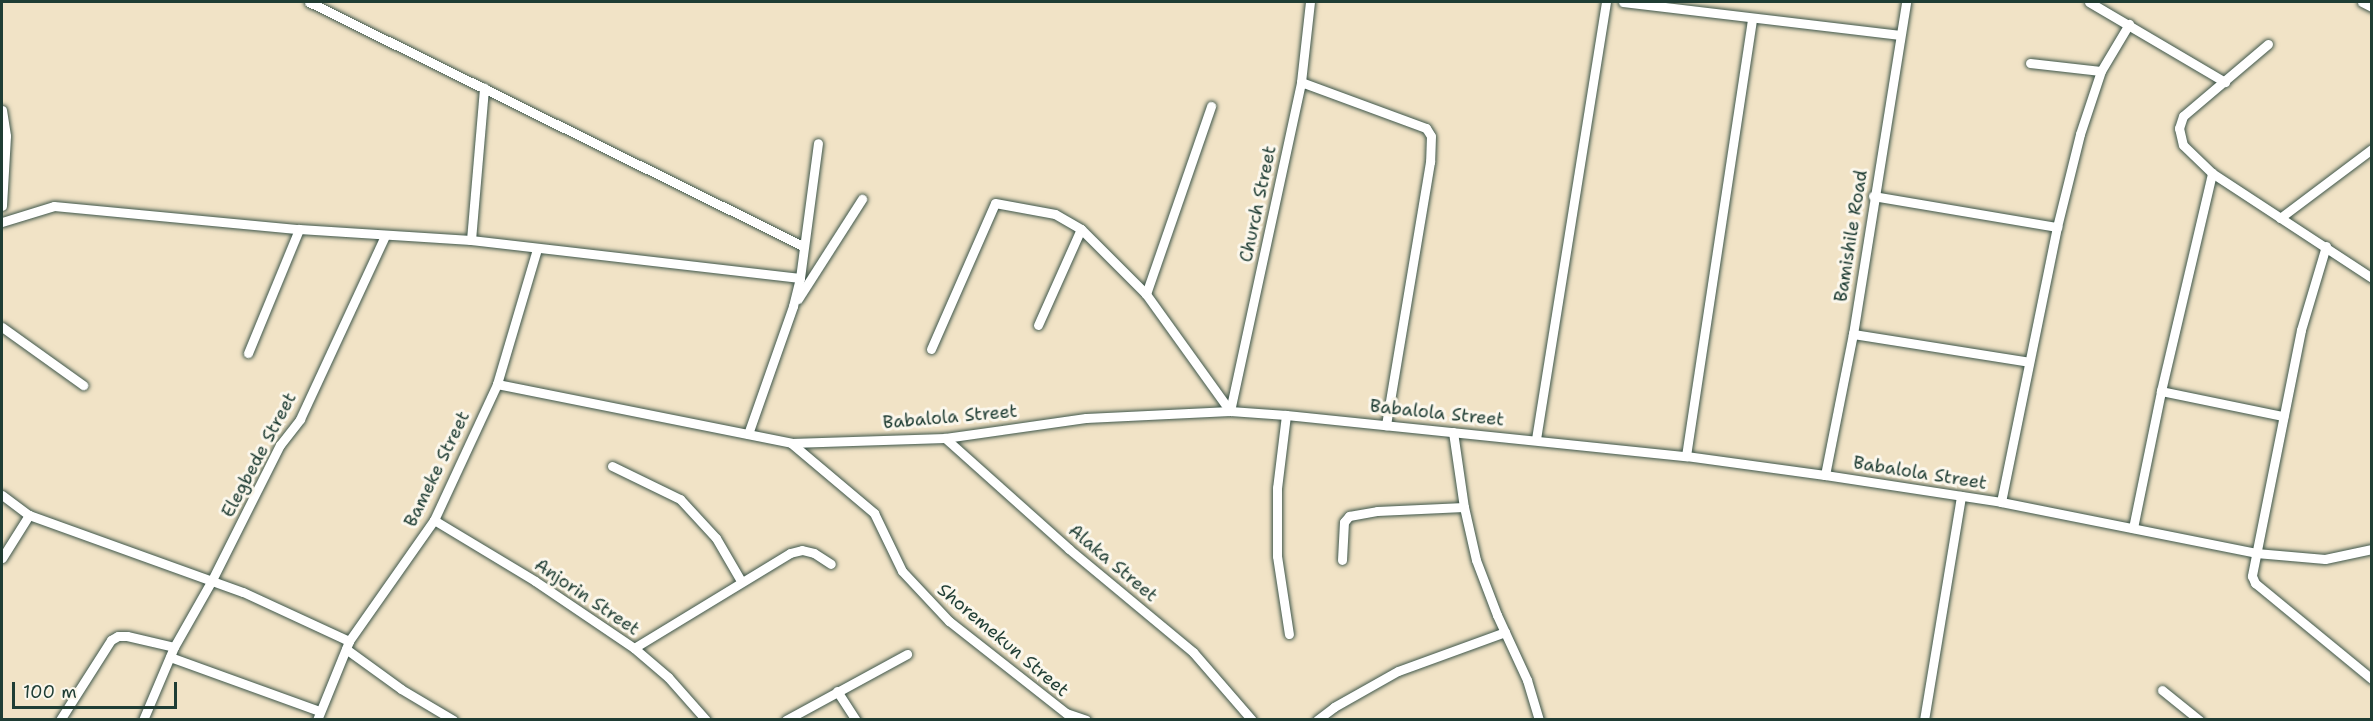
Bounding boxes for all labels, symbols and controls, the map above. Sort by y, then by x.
street label: Church Street [1235,144,1281,264]
street label: Bamishile Road [1830,169,1872,303]
street label: Elegbede Street [217,389,301,521]
street label: Babalola Street [1369,395,1505,431]
street label: Babalola Street [882,400,1018,434]
street label: Bameke Street [400,408,474,530]
street label: Babalola Street [1852,452,1988,494]
street label: Alaka Street [1064,519,1162,607]
street label: Anjorin Street [530,554,644,640]
street label: Shoremekun Street [933,579,1073,701]
scale bar [15,670,180,708]
text: 100 m [23,680,77,704]

